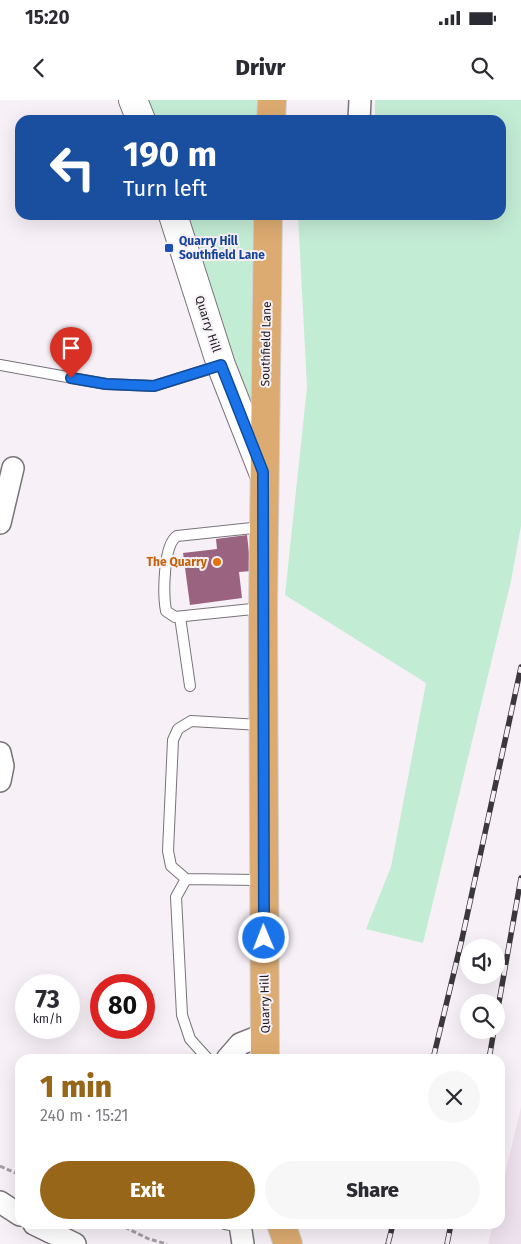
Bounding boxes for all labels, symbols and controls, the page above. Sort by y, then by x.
text: 15:20 [25,6,70,29]
icon: back [25,54,53,82]
text: Drivr [236,54,285,81]
icon: search [468,54,496,82]
text: 190 m [123,133,217,175]
icon: left [40,135,105,200]
text: Turn left [123,175,207,202]
place label: Quarry Hill Southfield Lane [179,234,265,262]
marker: Quarry Hill Southfield Lane [163,242,175,254]
street label: Quarry Hill [192,294,224,355]
street label: Southfield Lane [258,301,274,387]
pin [50,327,92,378]
icon: arrive [57,334,85,362]
place label: The Quarry [147,555,208,569]
marker: The Quarry [211,556,223,568]
position arrow [237,911,289,963]
map controls [460,939,505,1039]
button: sound [460,939,505,984]
speed limit sign: 80 [90,974,155,1039]
street label: Quarry Hill [257,974,273,1033]
text: 73 [35,985,60,1015]
button: search [460,994,505,1039]
text: km/h [33,1012,62,1026]
text: 1 min [40,1069,112,1105]
button: close [428,1071,480,1123]
text: 240 m · 15:21 [40,1106,128,1125]
button: Exit [40,1161,255,1219]
button: Share [265,1161,480,1219]

